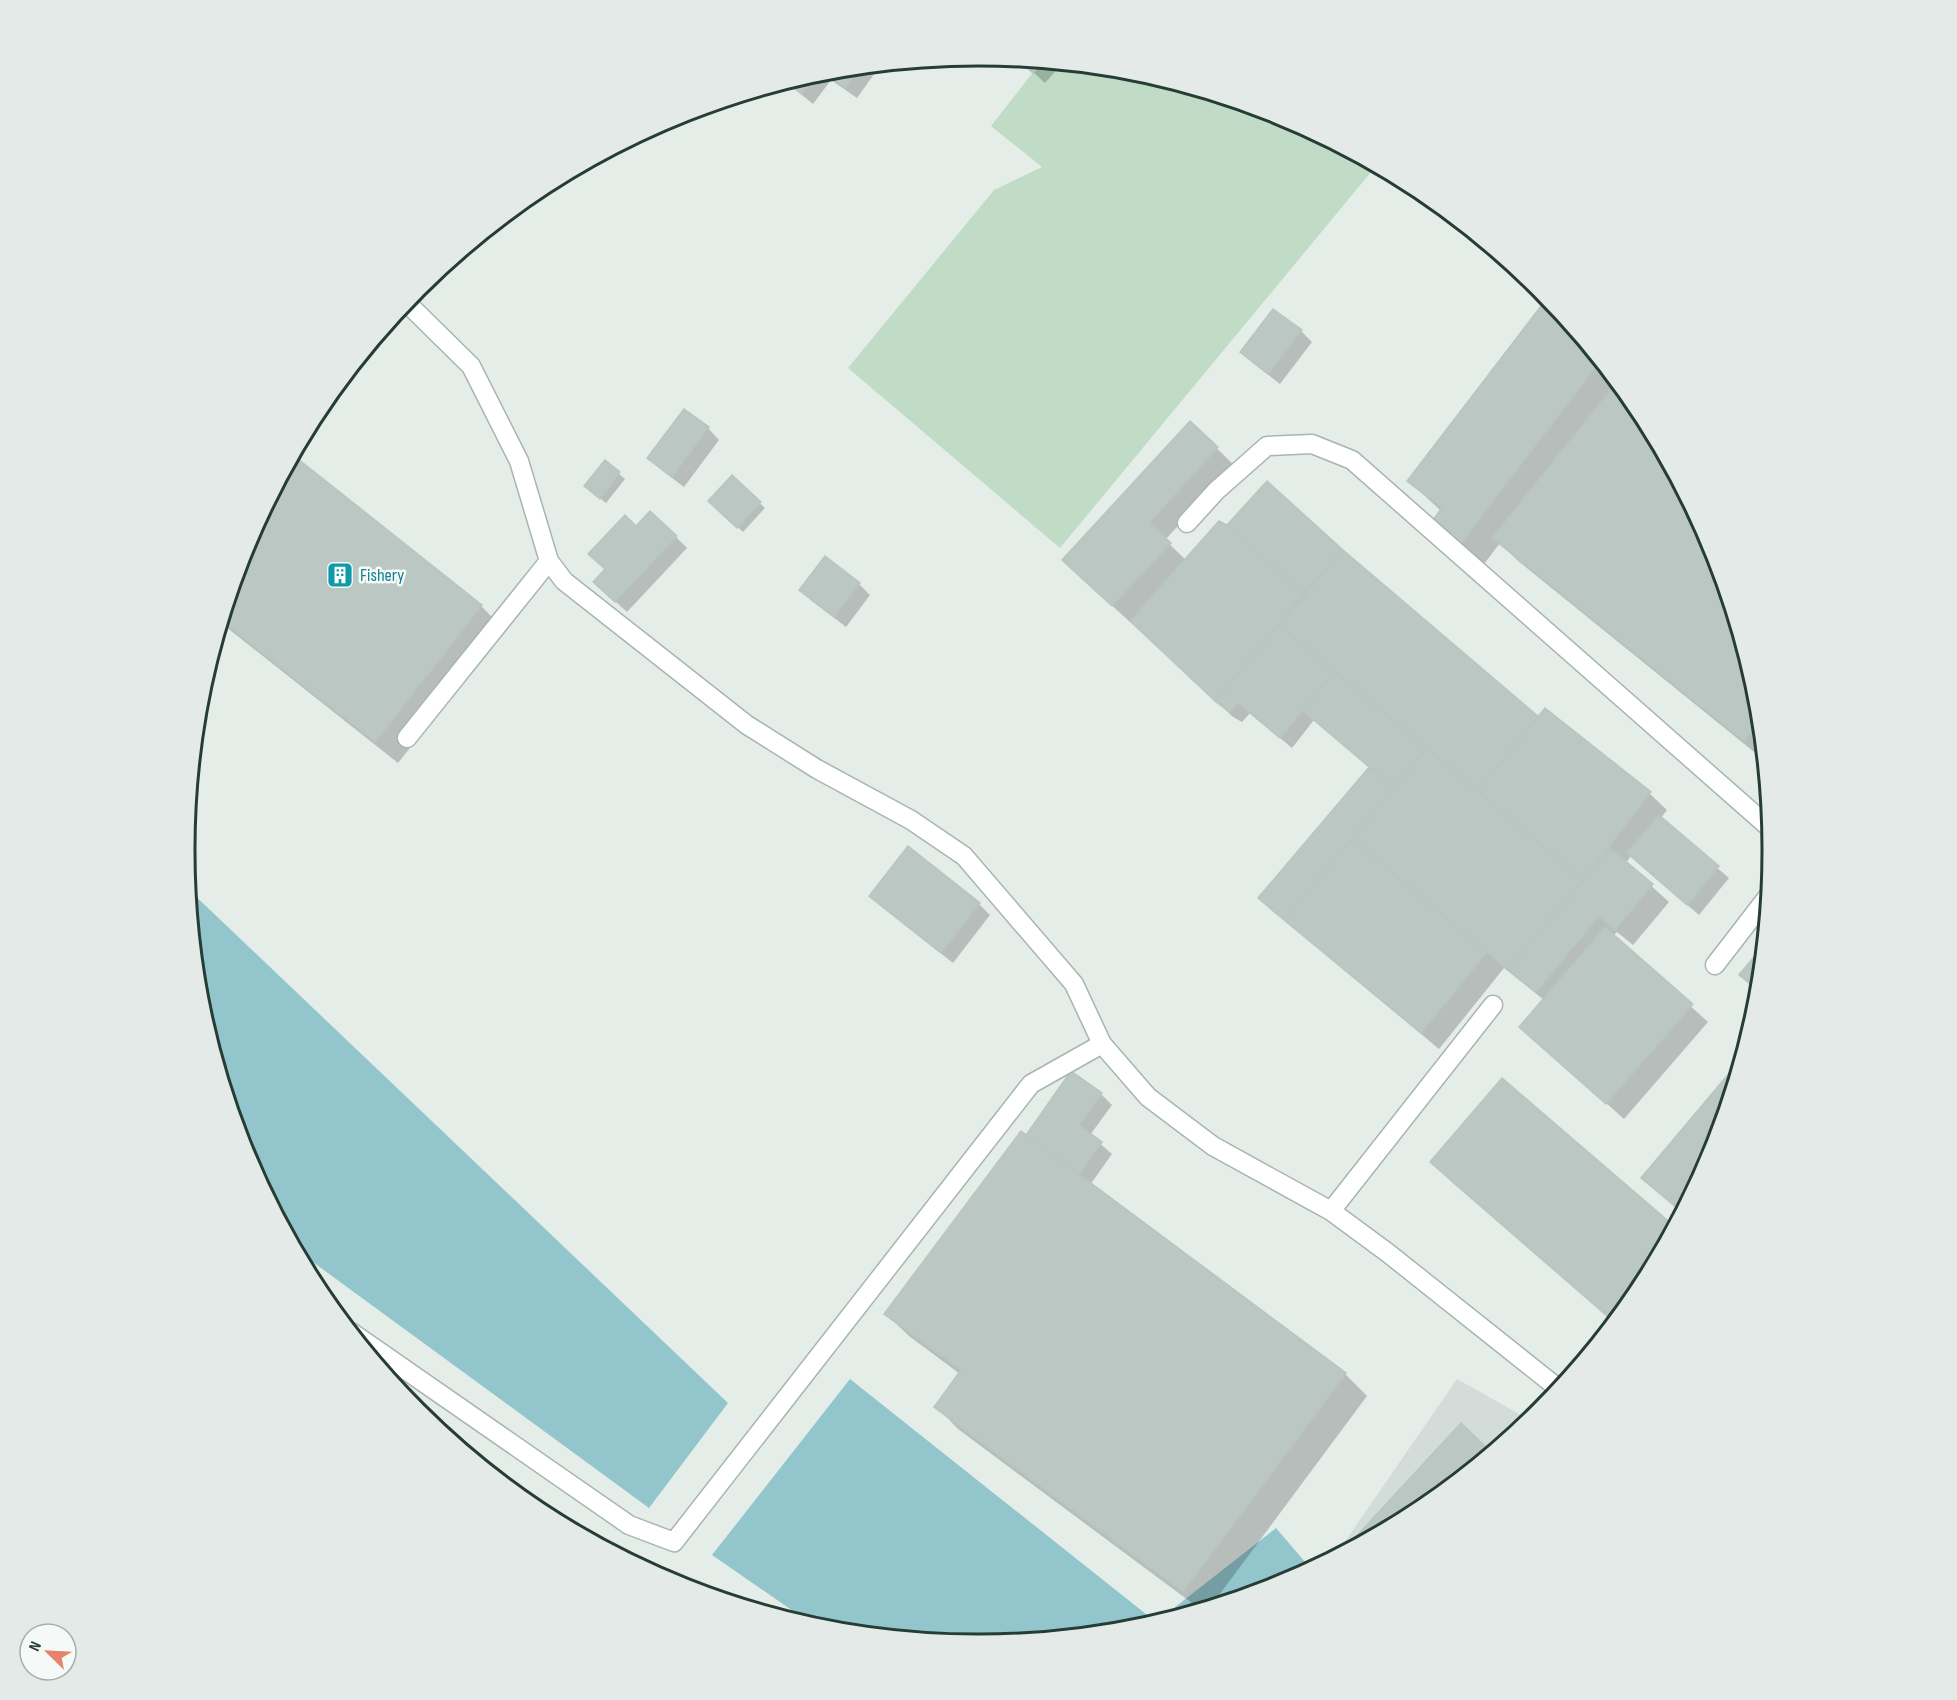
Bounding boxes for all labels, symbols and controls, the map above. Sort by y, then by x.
building icon: Fishery [325,560,355,590]
place label: Fishery [360,565,404,586]
north arrow [18,1622,78,1682]
text: N [25,1639,46,1654]

